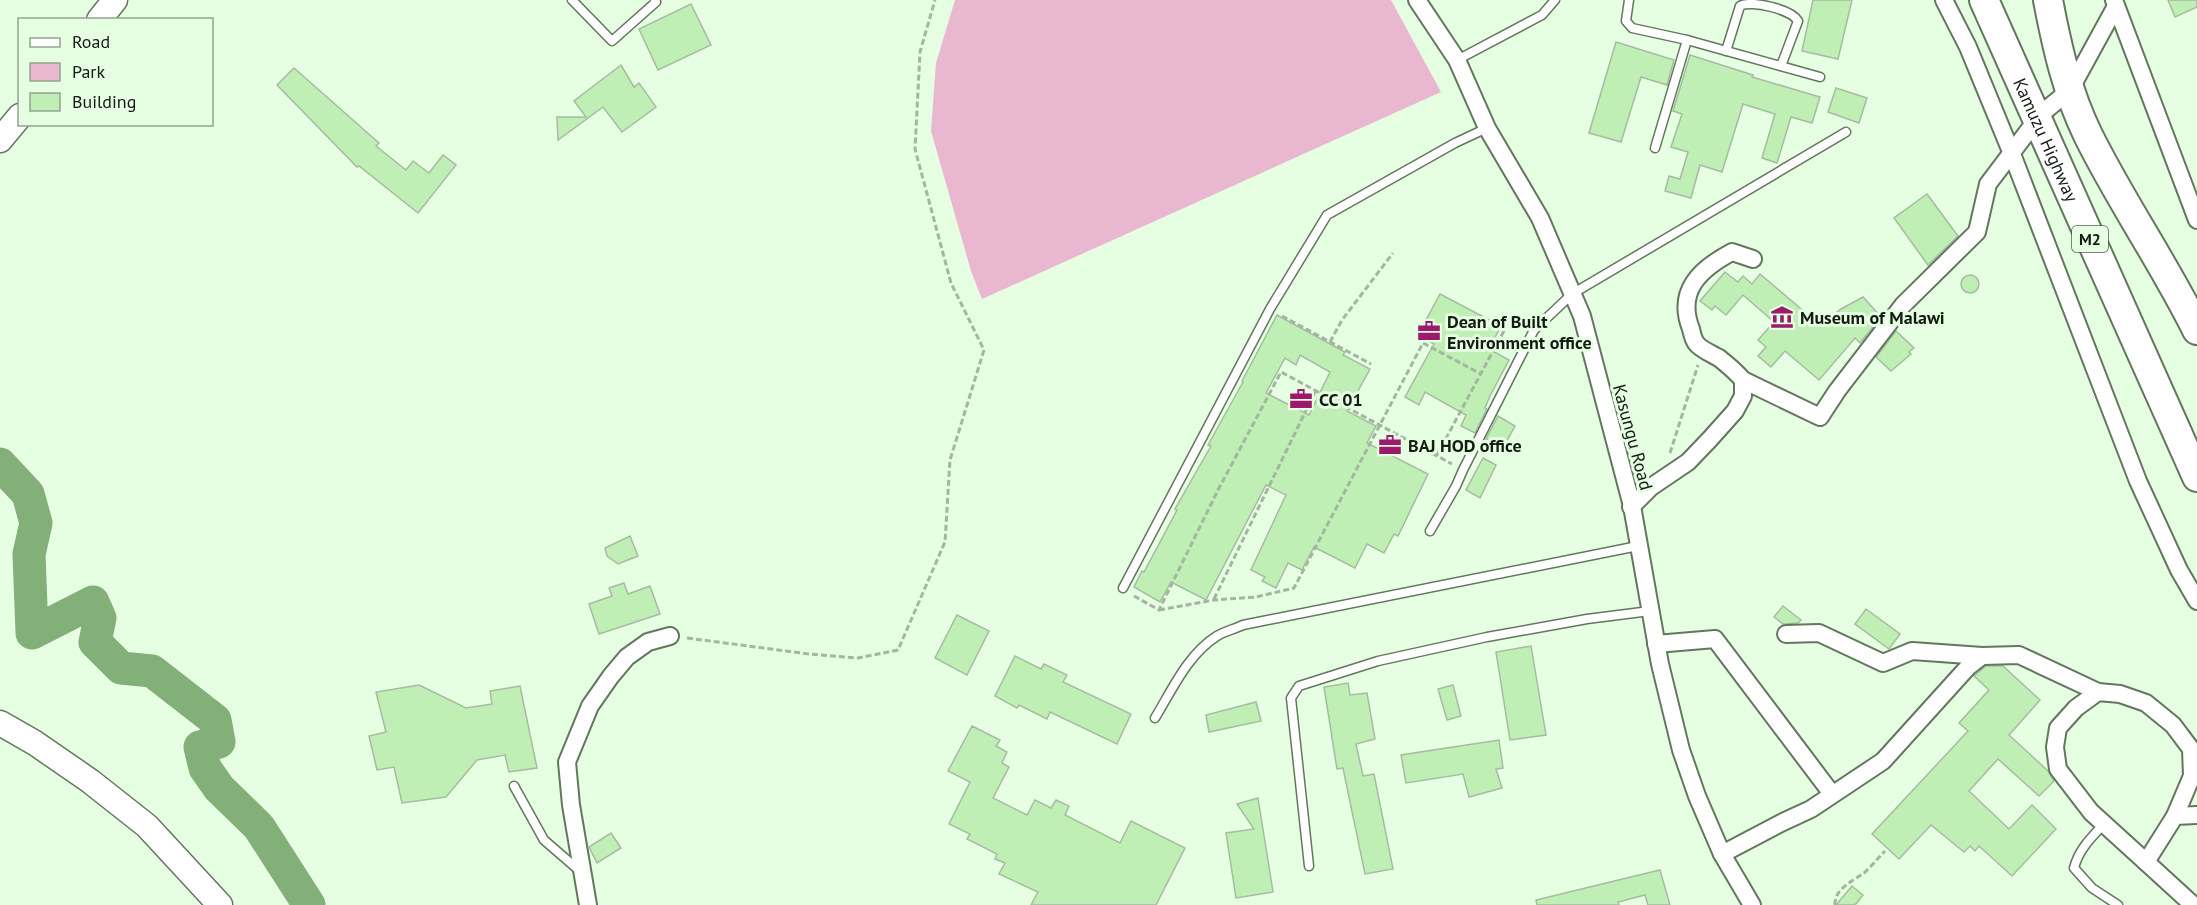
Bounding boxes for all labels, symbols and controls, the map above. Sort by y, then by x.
legend [18,18,213,126]
text: Road [72,30,110,53]
text: Park [72,60,105,83]
street label: Kamuzu Highway [2009,74,2084,206]
text: Building [72,90,136,113]
road number: M2 [2072,226,2108,252]
museum icon: Museum of Malawi [1769,304,1795,330]
place label: Museum of Malawi [1800,306,1945,329]
place label: Dean of Built Environment office [1447,310,1592,354]
office icon: Dean of Built Environment office [1416,318,1442,344]
street label: Kasungu Road [1608,381,1658,493]
office icon: CC 01 [1288,386,1314,412]
place label: CC 01 [1319,388,1363,411]
office icon: BAJ HOD office [1377,432,1403,458]
place label: BAJ HOD office [1408,434,1522,457]

